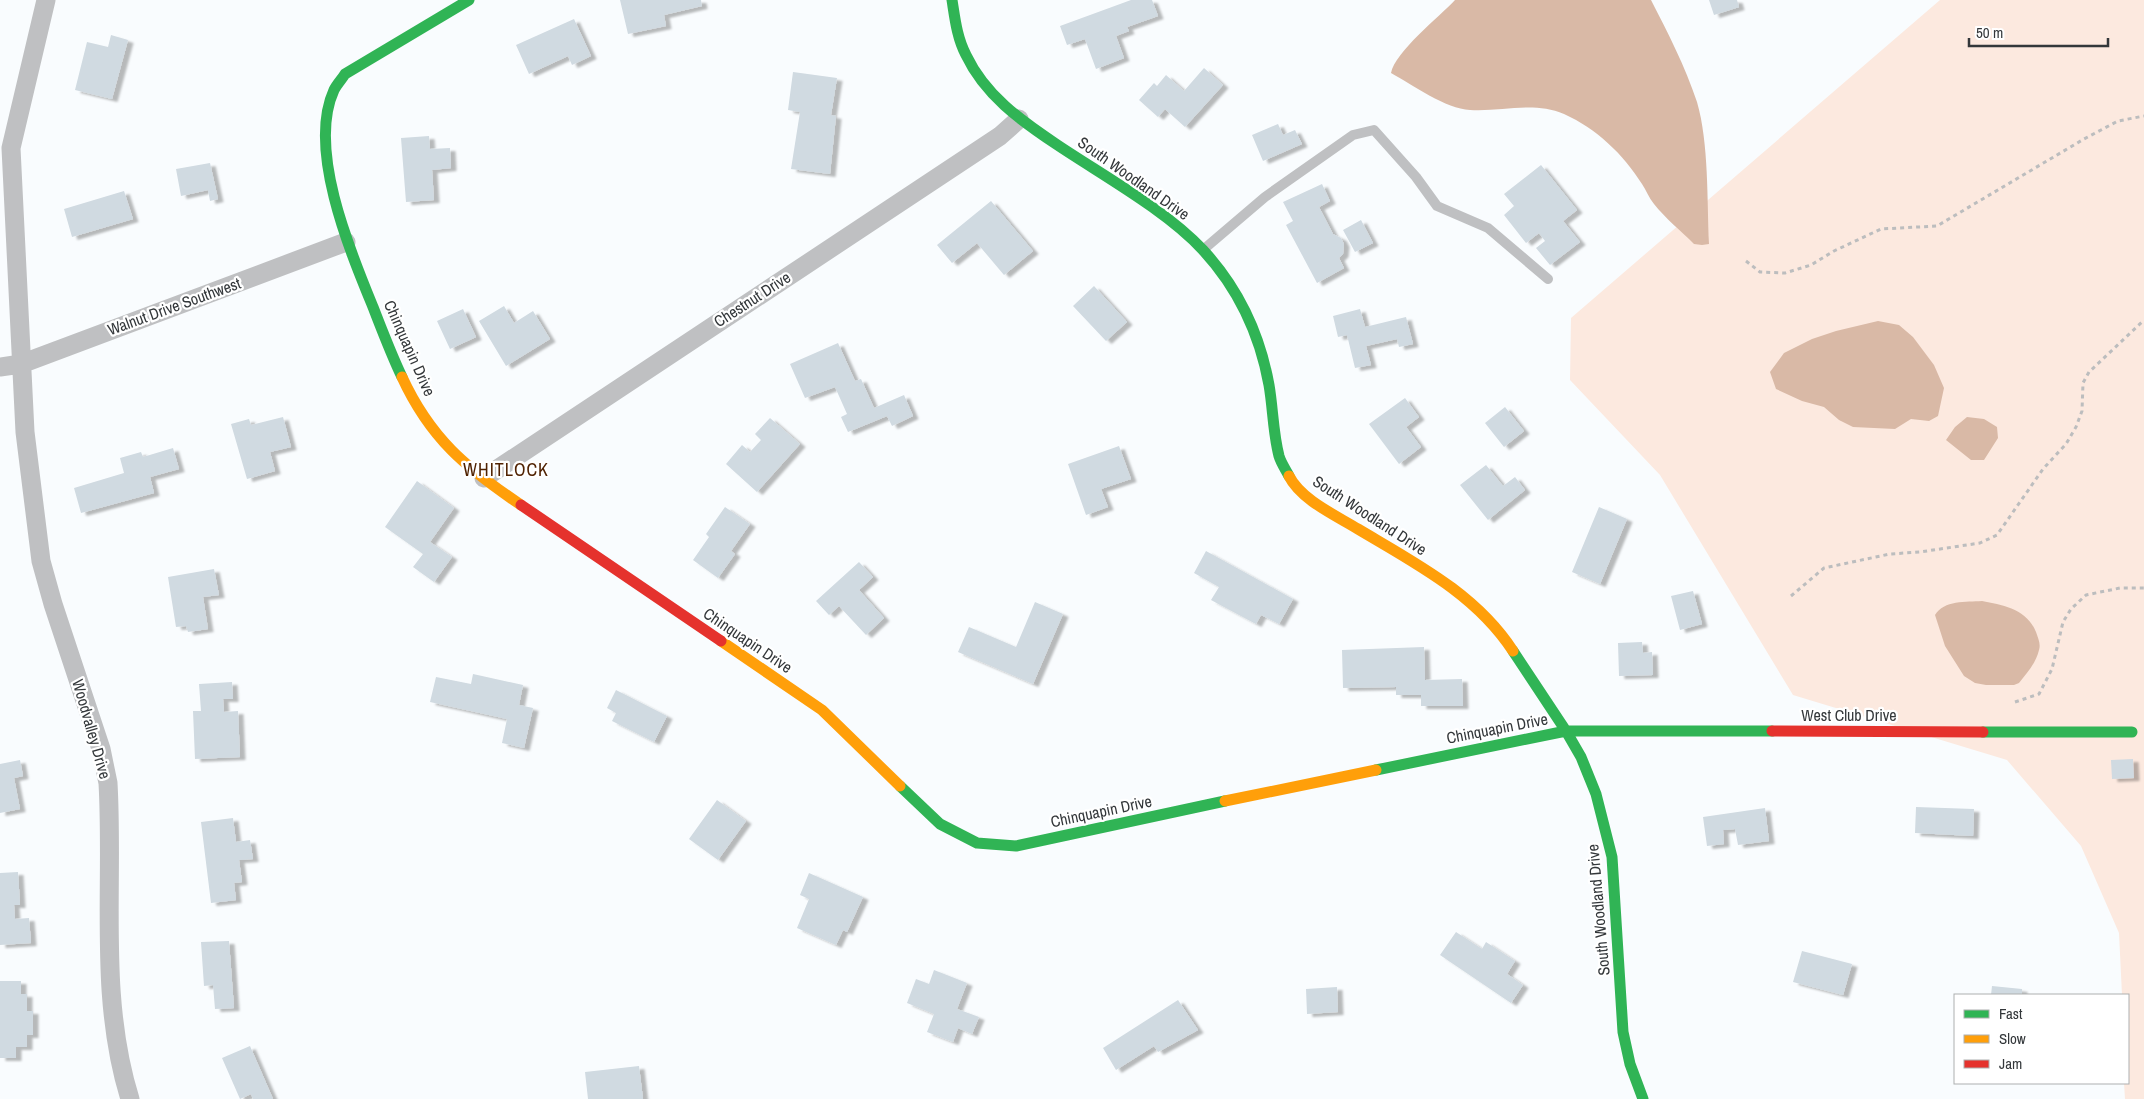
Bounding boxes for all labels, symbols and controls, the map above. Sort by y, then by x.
scale bar [1969,15,2108,47]
text: 50 m [1976,22,2003,43]
street label: South Woodland Drive [1074,131,1194,225]
street label: Chestnut Drive [709,266,795,332]
street label: Walnut Drive Southwest [104,272,244,340]
street label: Chinquapin Drive [379,297,441,399]
district label: WHITLOCK [463,457,549,482]
street label: South Woodland Drive [1309,470,1431,560]
street label: Chinquapin Drive [699,602,797,678]
street label: Woodvalley Drive [67,677,117,781]
street label: West Club Drive [1801,704,1897,726]
street label: Chinquapin Drive [1444,707,1550,749]
street label: Chinquapin Drive [1048,790,1154,832]
street label: South Woodland Drive [1581,843,1615,977]
legend [1954,994,2129,1084]
text: Fast [1999,1003,2023,1024]
text: Slow [1999,1028,2026,1049]
text: Jam [1999,1053,2022,1074]

